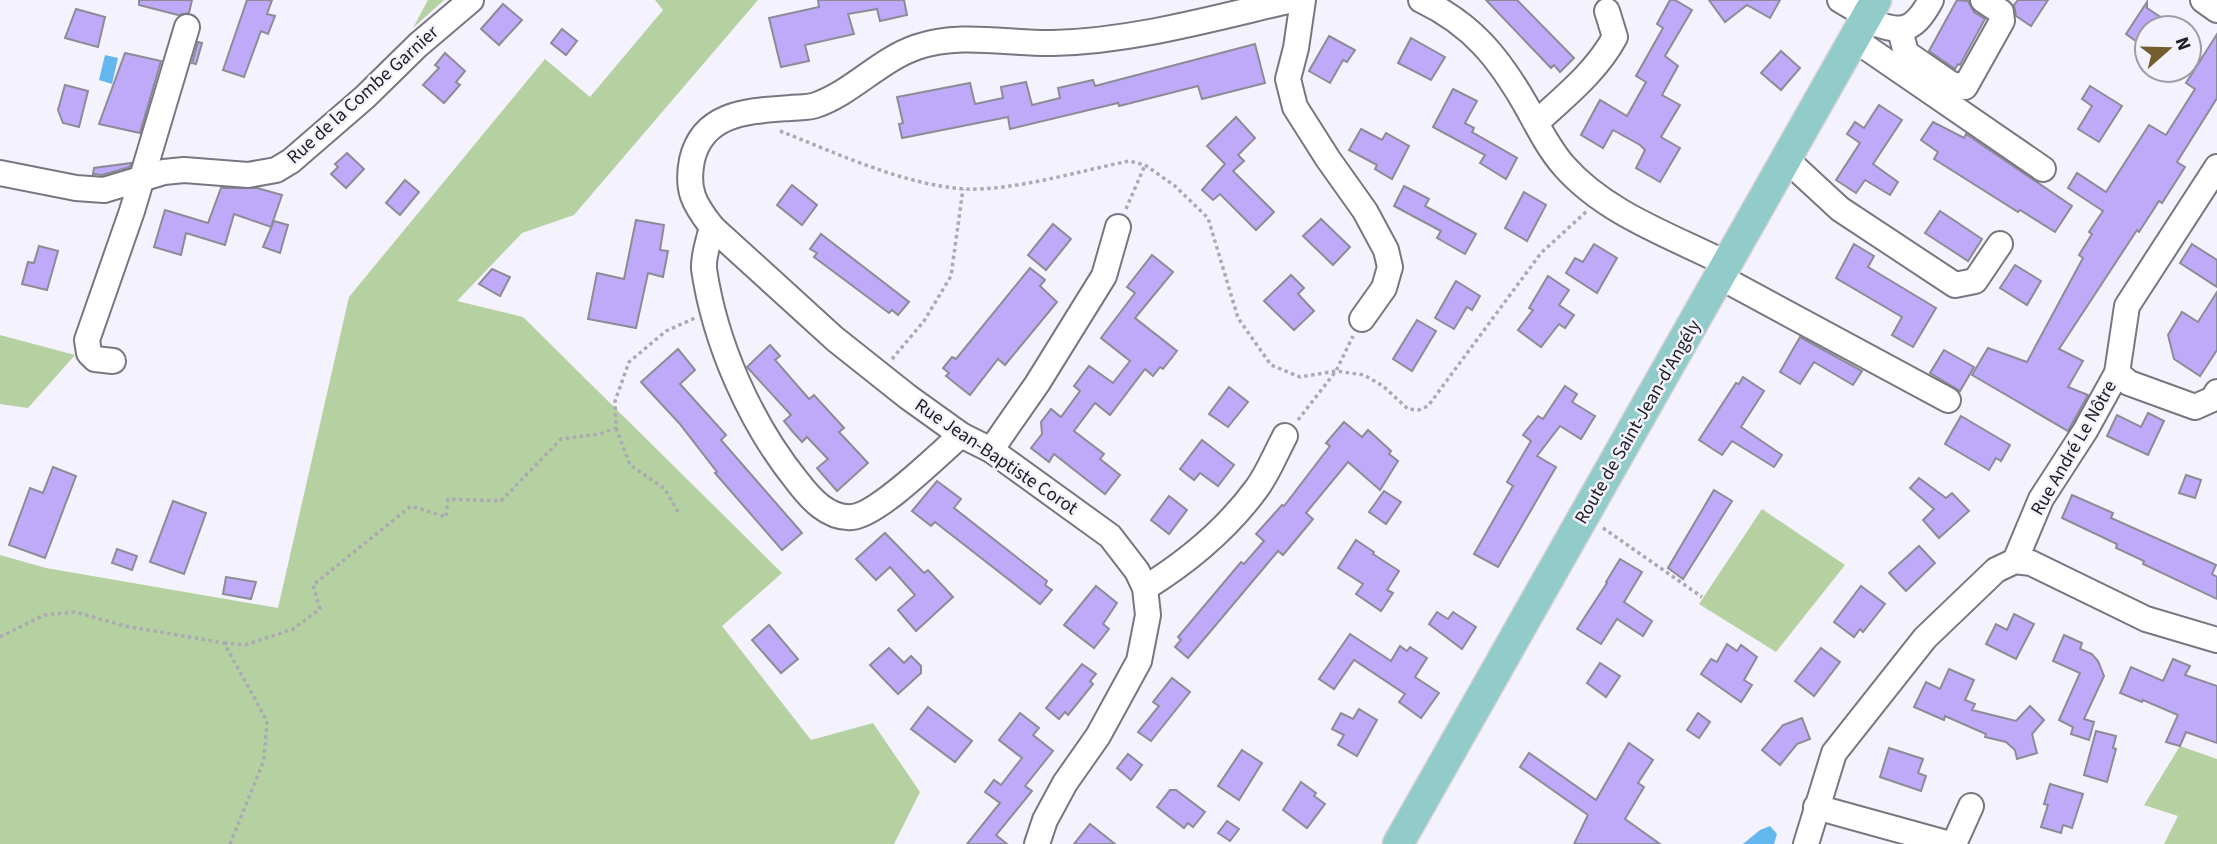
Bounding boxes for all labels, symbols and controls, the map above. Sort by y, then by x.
north arrow [2133,14,2203,84]
street label: Rue de la Combe Garnier [281,19,445,171]
text: N [2168,33,2197,54]
street label: Route de Saint-Jean-d'Angély [1568,315,1708,529]
street label: Rue André Le Nôtre [2024,375,2124,521]
street label: Rue Jean-Baptiste Corot [909,392,1083,522]

